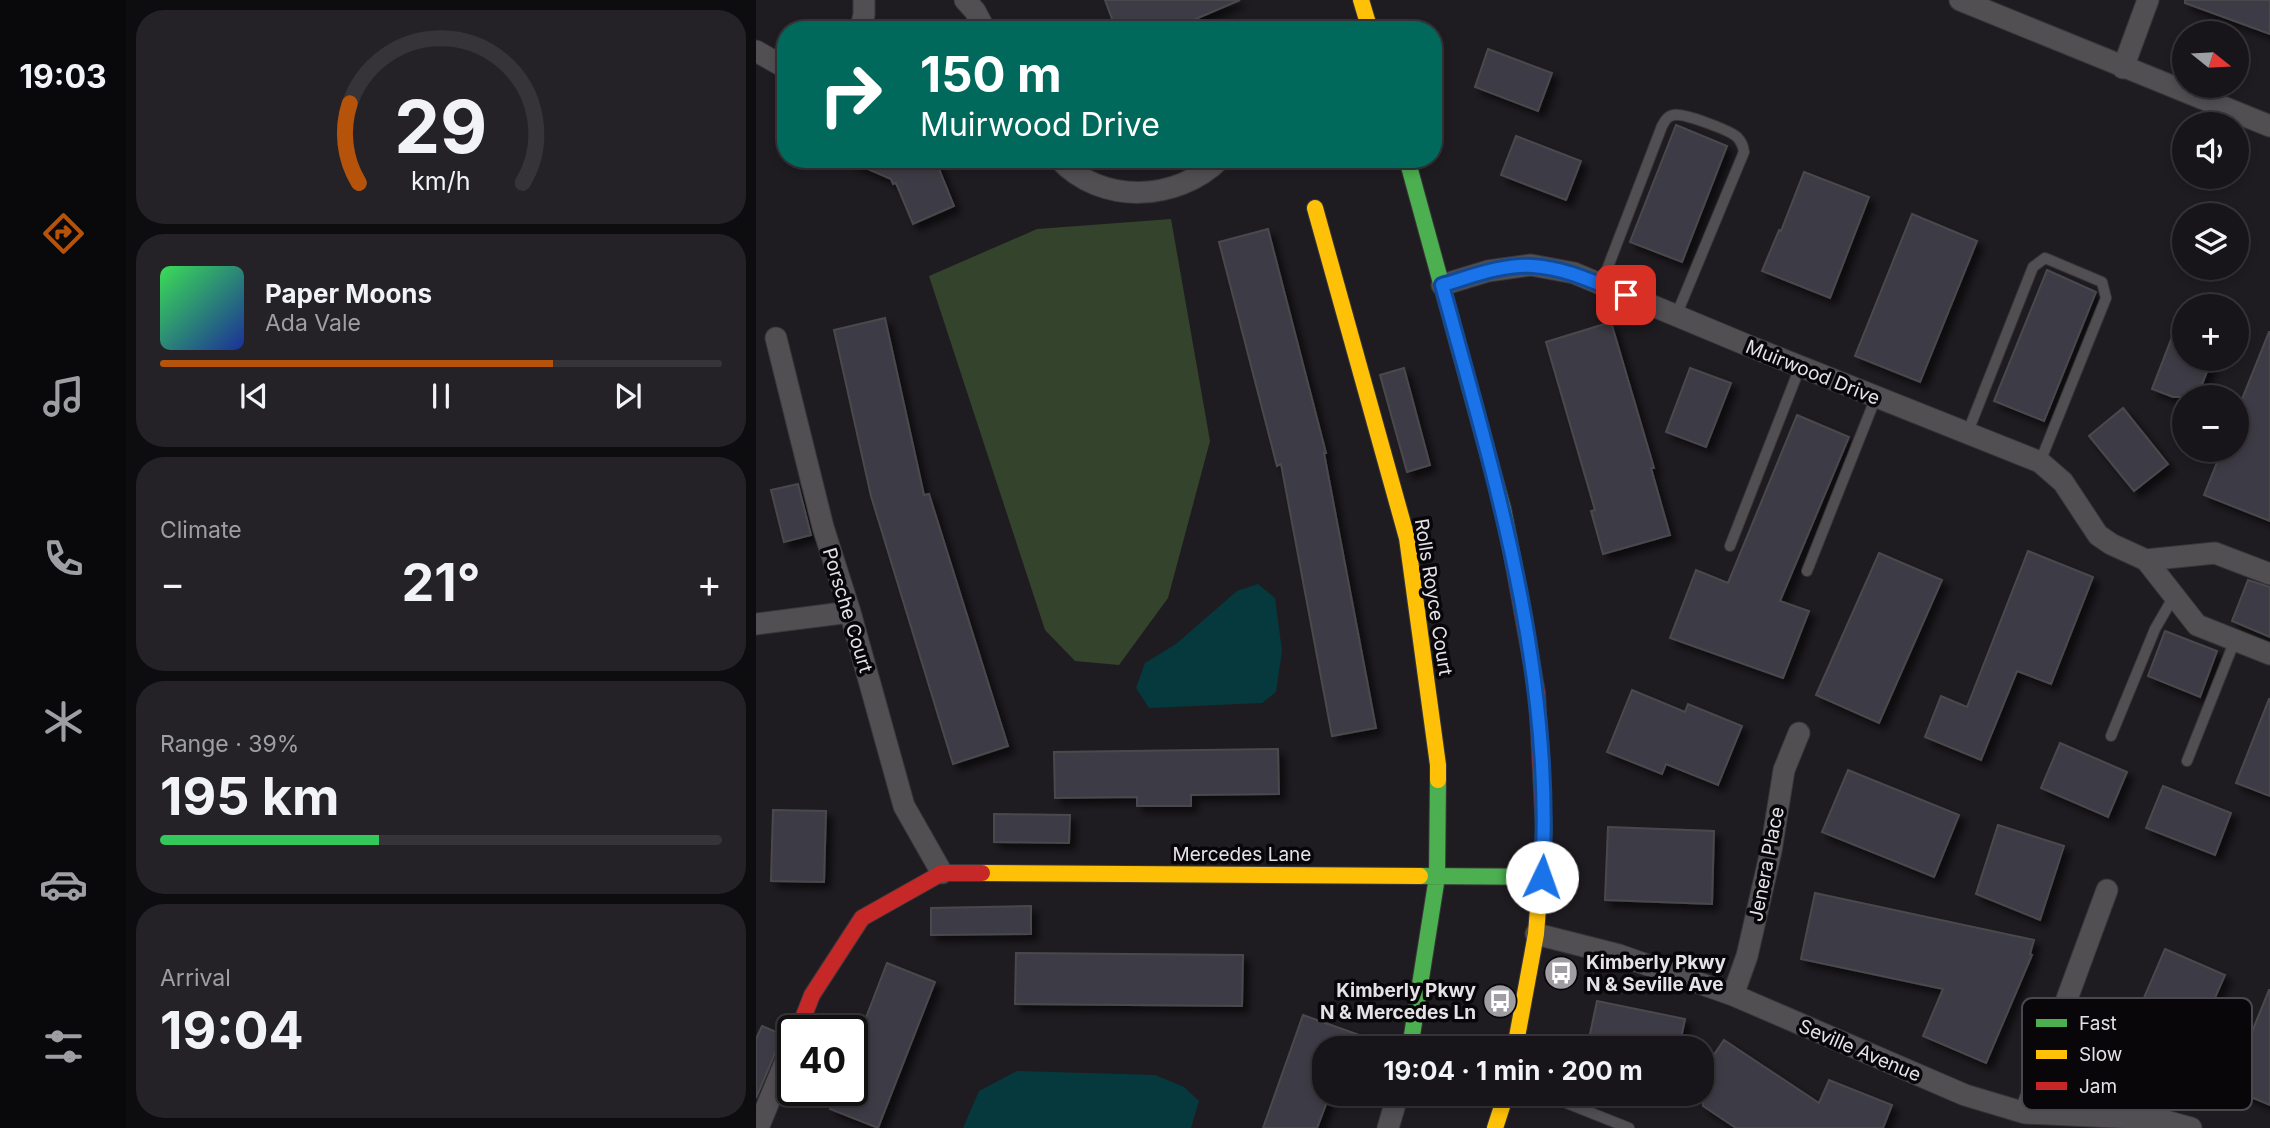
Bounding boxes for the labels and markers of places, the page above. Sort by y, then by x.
pin [1596,265,1656,325]
place label: Kimberly Pkwy N & Seville Ave [1586,951,1726,996]
bus stop icon: Kimberly Pkwy N & Seville Ave [1542,954,1580,992]
place label: Kimberly Pkwy N & Mercedes Ln [1320,979,1477,1024]
bus stop icon: Kimberly Pkwy N & Mercedes Ln [1481,982,1519,1020]

